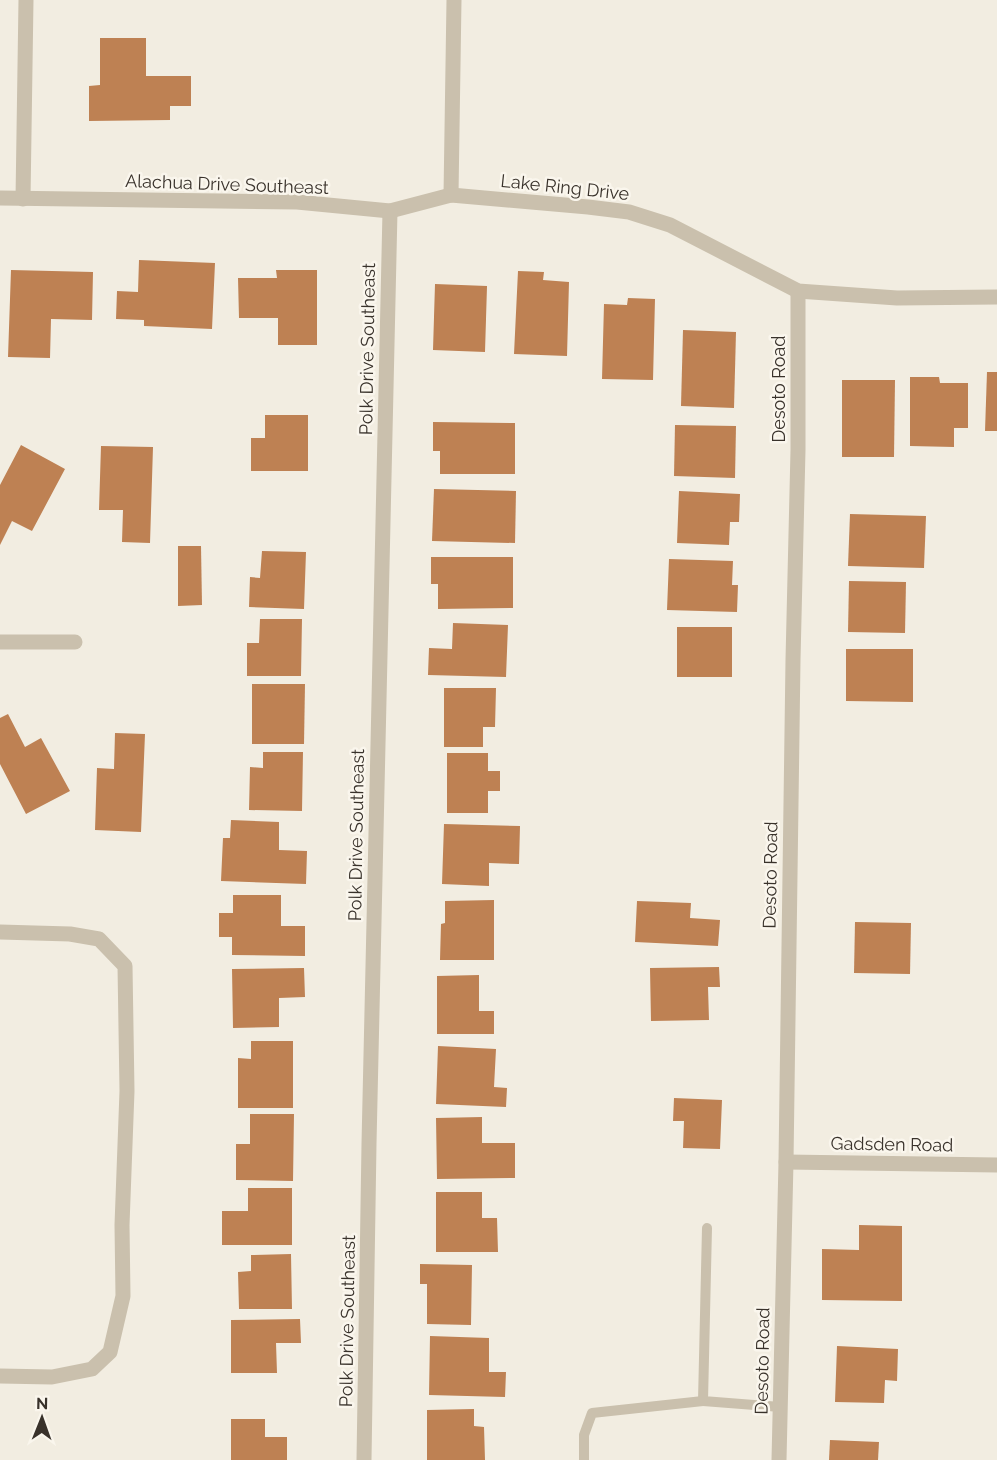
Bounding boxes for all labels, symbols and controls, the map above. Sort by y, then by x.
street label: Alachua Drive Southeast [125,170,329,198]
street label: Lake Ring Drive [500,170,631,204]
street label: Polk Drive Southeast [355,263,379,435]
street label: Desoto Road [768,335,789,443]
street label: Polk Drive Southeast [344,749,368,921]
street label: Desoto Road [759,821,781,929]
street label: Gadsden Road [831,1132,953,1156]
street label: Polk Drive Southeast [335,1235,359,1407]
street label: Desoto Road [751,1307,773,1415]
north arrow [12,1388,72,1448]
text: N [36,1394,49,1413]

